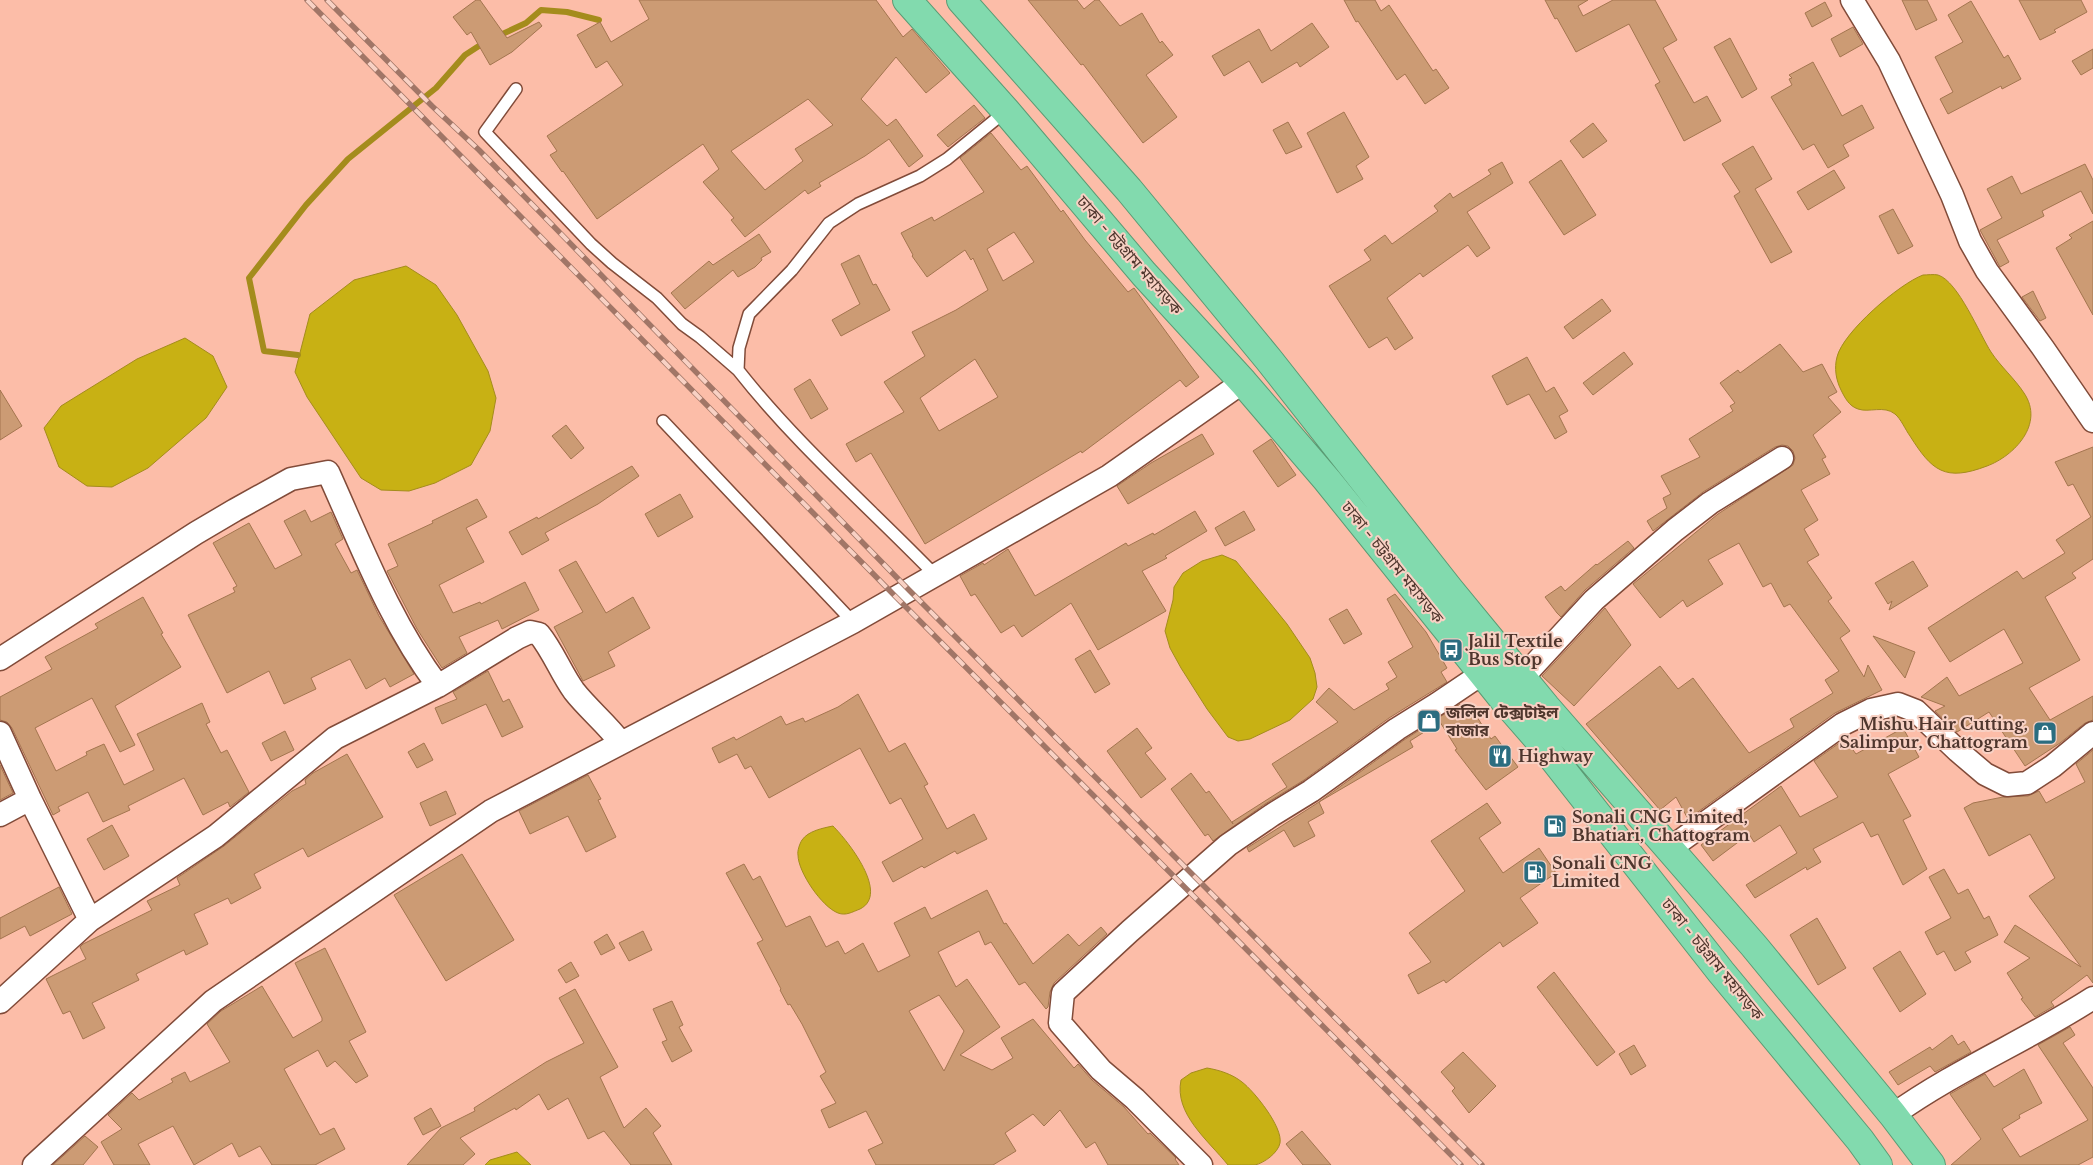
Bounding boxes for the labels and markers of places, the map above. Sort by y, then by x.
place label: Jalil Textile Bus Stop [1465,631,1563,669]
bus stop icon: Jalil Textile Bus Stop [1438,637,1464,663]
place label: জলিল টেক্সটাইল বাজার [1445,702,1559,740]
shop icon: জলিল টেক্সটাইল বাজার [1416,708,1442,734]
place label: Mishu Hair Cutting, Salimpur, Chattogram [1839,714,2028,752]
shop icon: Mishu Hair Cutting, Salimpur, Chattogram [2032,720,2058,746]
restaurant icon: Highway [1487,743,1513,769]
place label: Highway [1518,746,1594,766]
place label: Sonali CNG Limited, Bhatiari, Chattogram [1572,807,1750,845]
fuel station icon: Sonali CNG Limited, Bhatiari, Chattogram [1542,813,1568,839]
place label: Sonali CNG Limited [1552,853,1652,891]
fuel station icon: Sonali CNG Limited [1522,859,1548,885]

